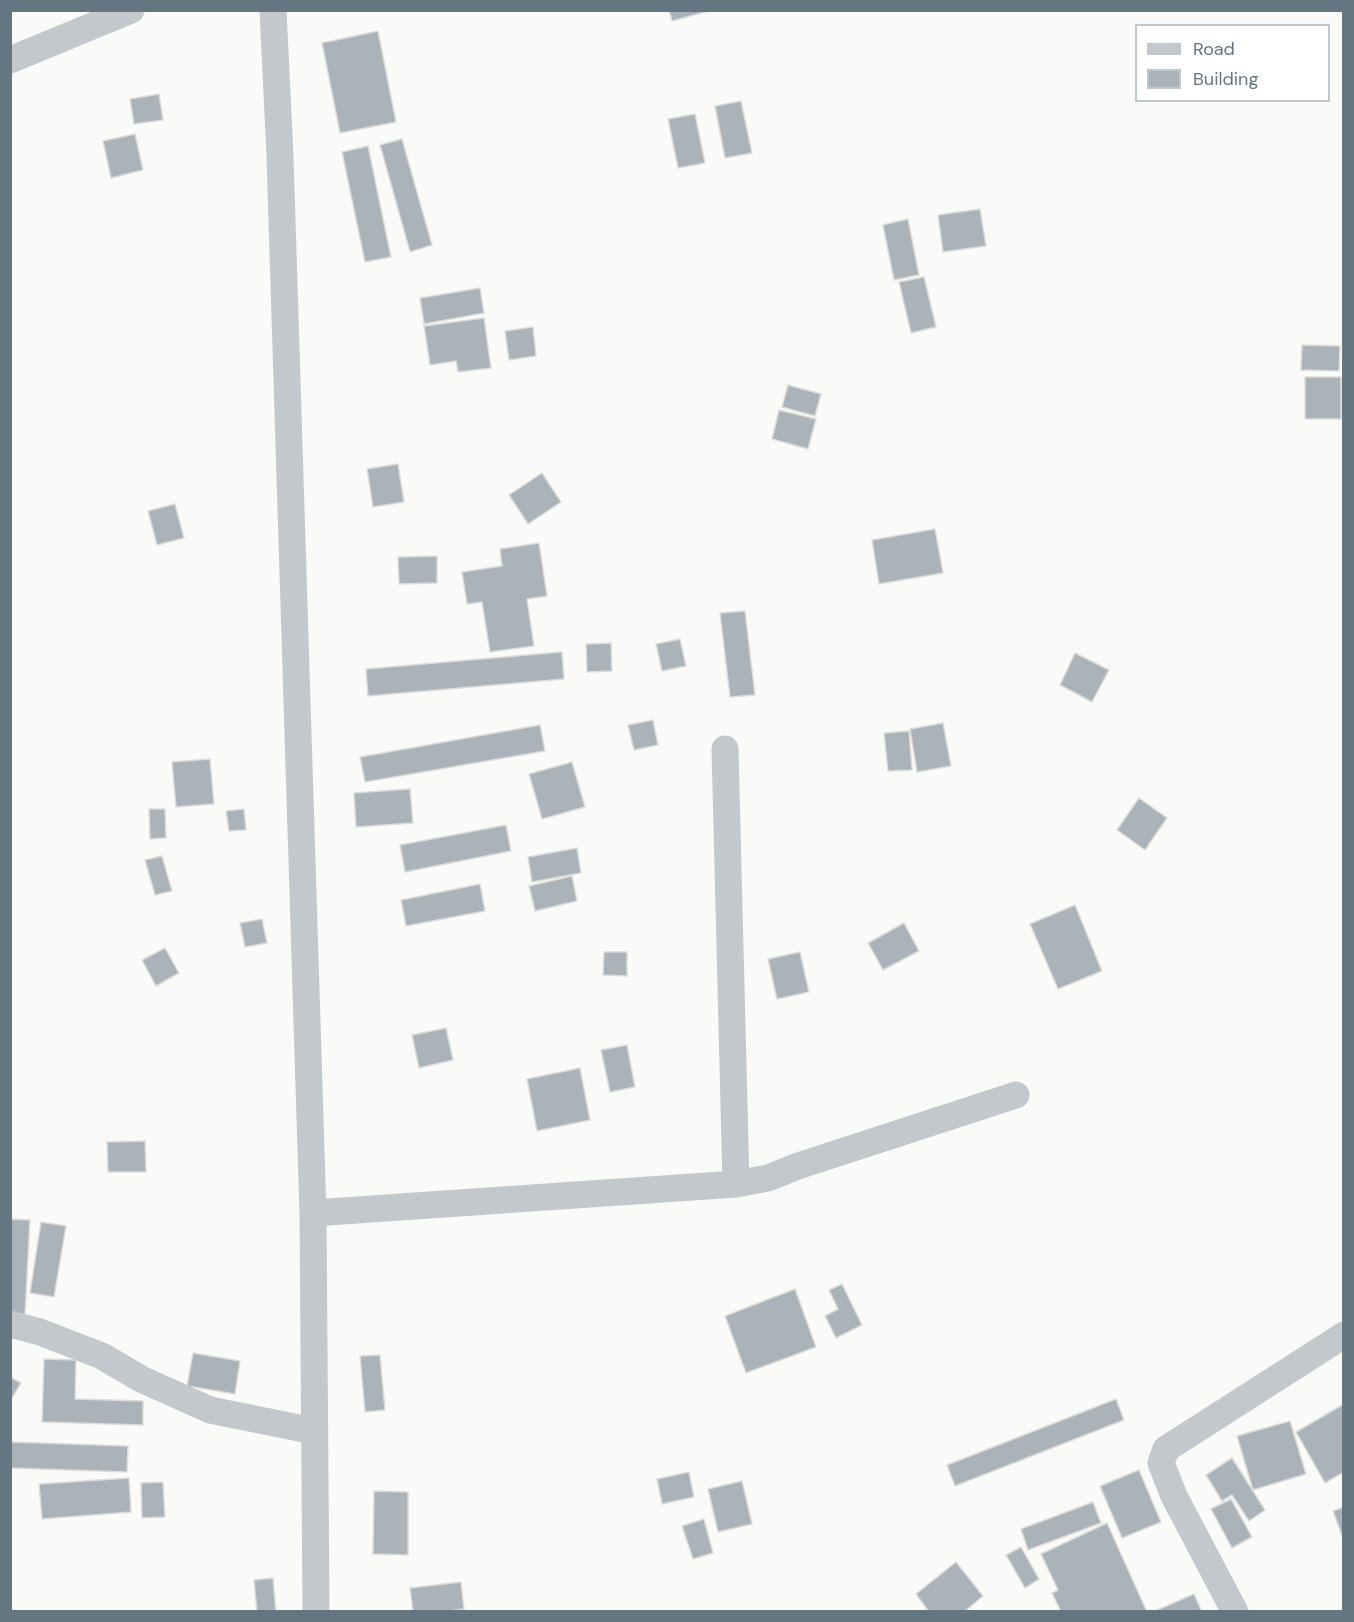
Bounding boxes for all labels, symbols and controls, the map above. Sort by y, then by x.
legend [1135,24,1330,102]
text: Road [1193,37,1235,61]
text: Building [1193,67,1258,91]

